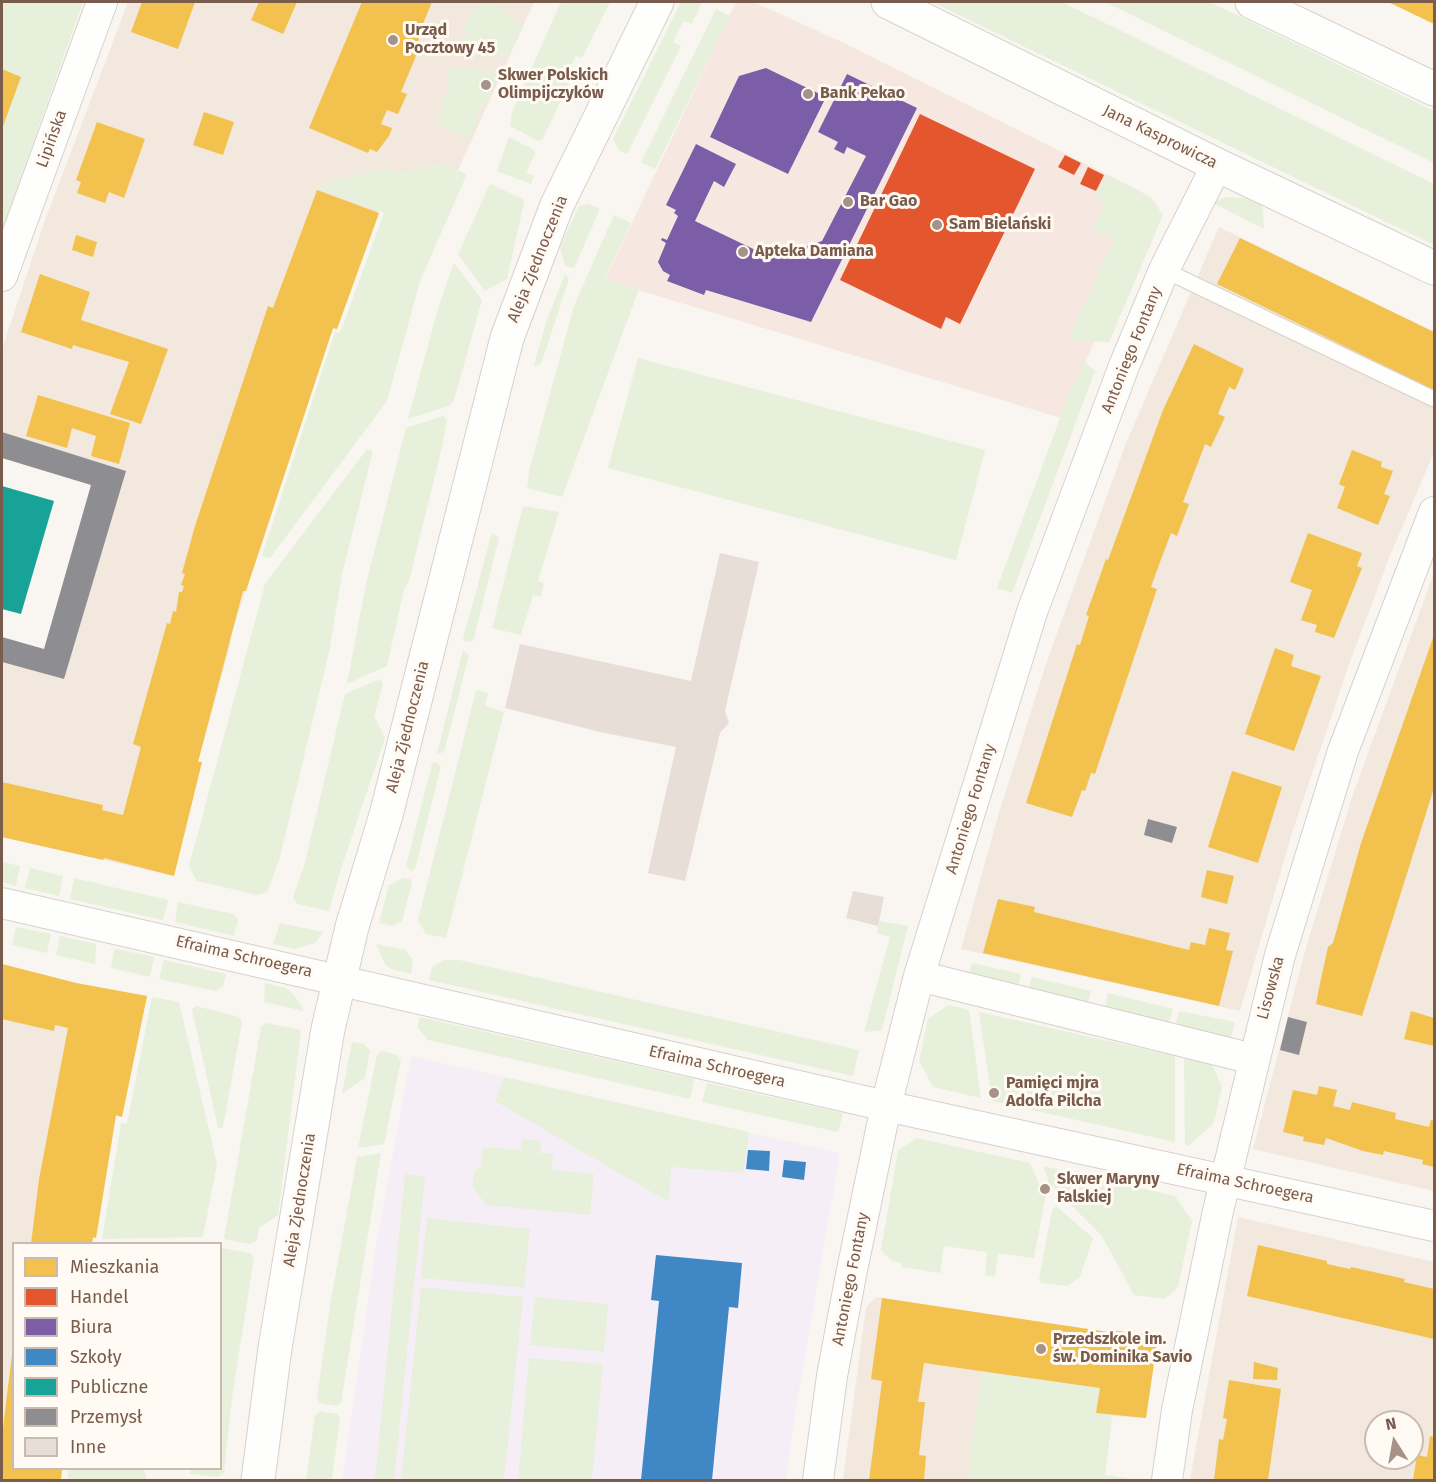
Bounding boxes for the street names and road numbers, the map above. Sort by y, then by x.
street label: Jana Kasprowicza [1100,101,1220,173]
street label: Lipińska [33,108,71,170]
street label: Aleja Zjednoczenia [504,193,572,325]
street label: Antoniego Fontany [1098,284,1166,416]
street label: Aleja Zjednoczenia [382,659,434,795]
street label: Antoniego Fontany [942,742,1000,876]
street label: Efraima Schroegera [174,932,314,982]
street label: Lisowska [1253,954,1289,1022]
street label: Efraima Schroegera [647,1042,787,1092]
street label: Aleja Zjednoczenia [280,1132,320,1268]
street label: Efraima Schroegera [1175,1160,1315,1208]
street label: Antoniego Fontany [829,1211,873,1347]

